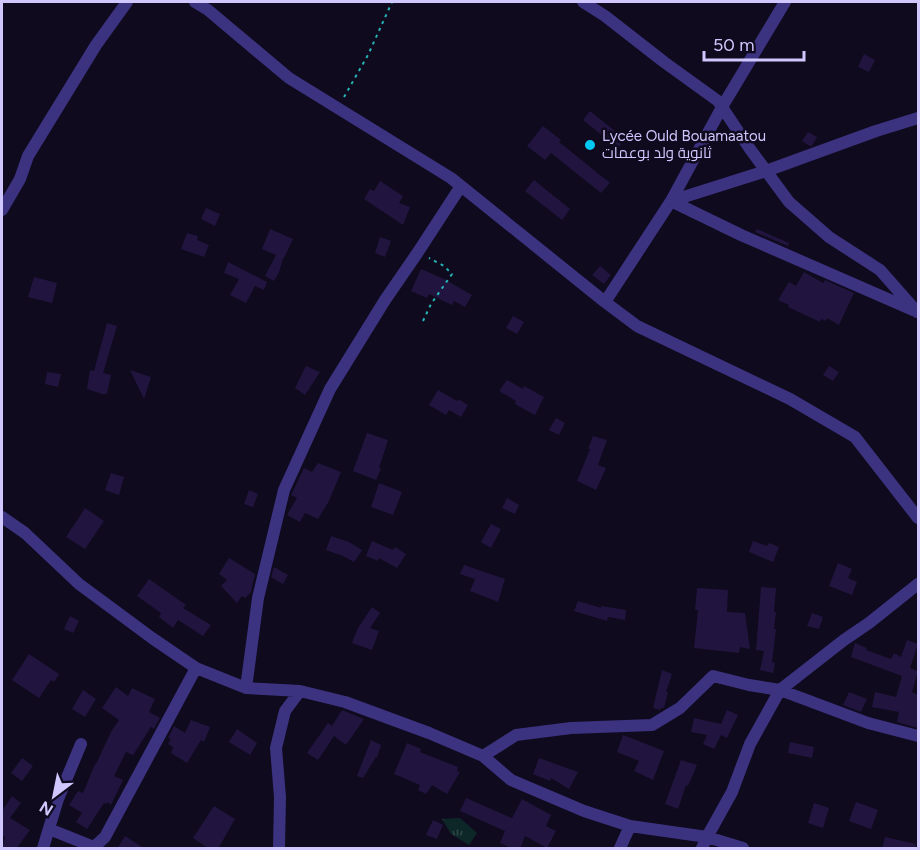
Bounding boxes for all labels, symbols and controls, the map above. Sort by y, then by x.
scale bar [704,24,804,62]
text: 50 m [713,34,755,56]
place label: Lycée Ould Bouamaatou ثانوية ولد بوعمات [602,127,766,162]
marker: Lycée Ould Bouamaatou ثانوية ولد بوعمات [583,138,597,152]
north arrow [24,766,84,826]
text: N [36,797,57,820]

